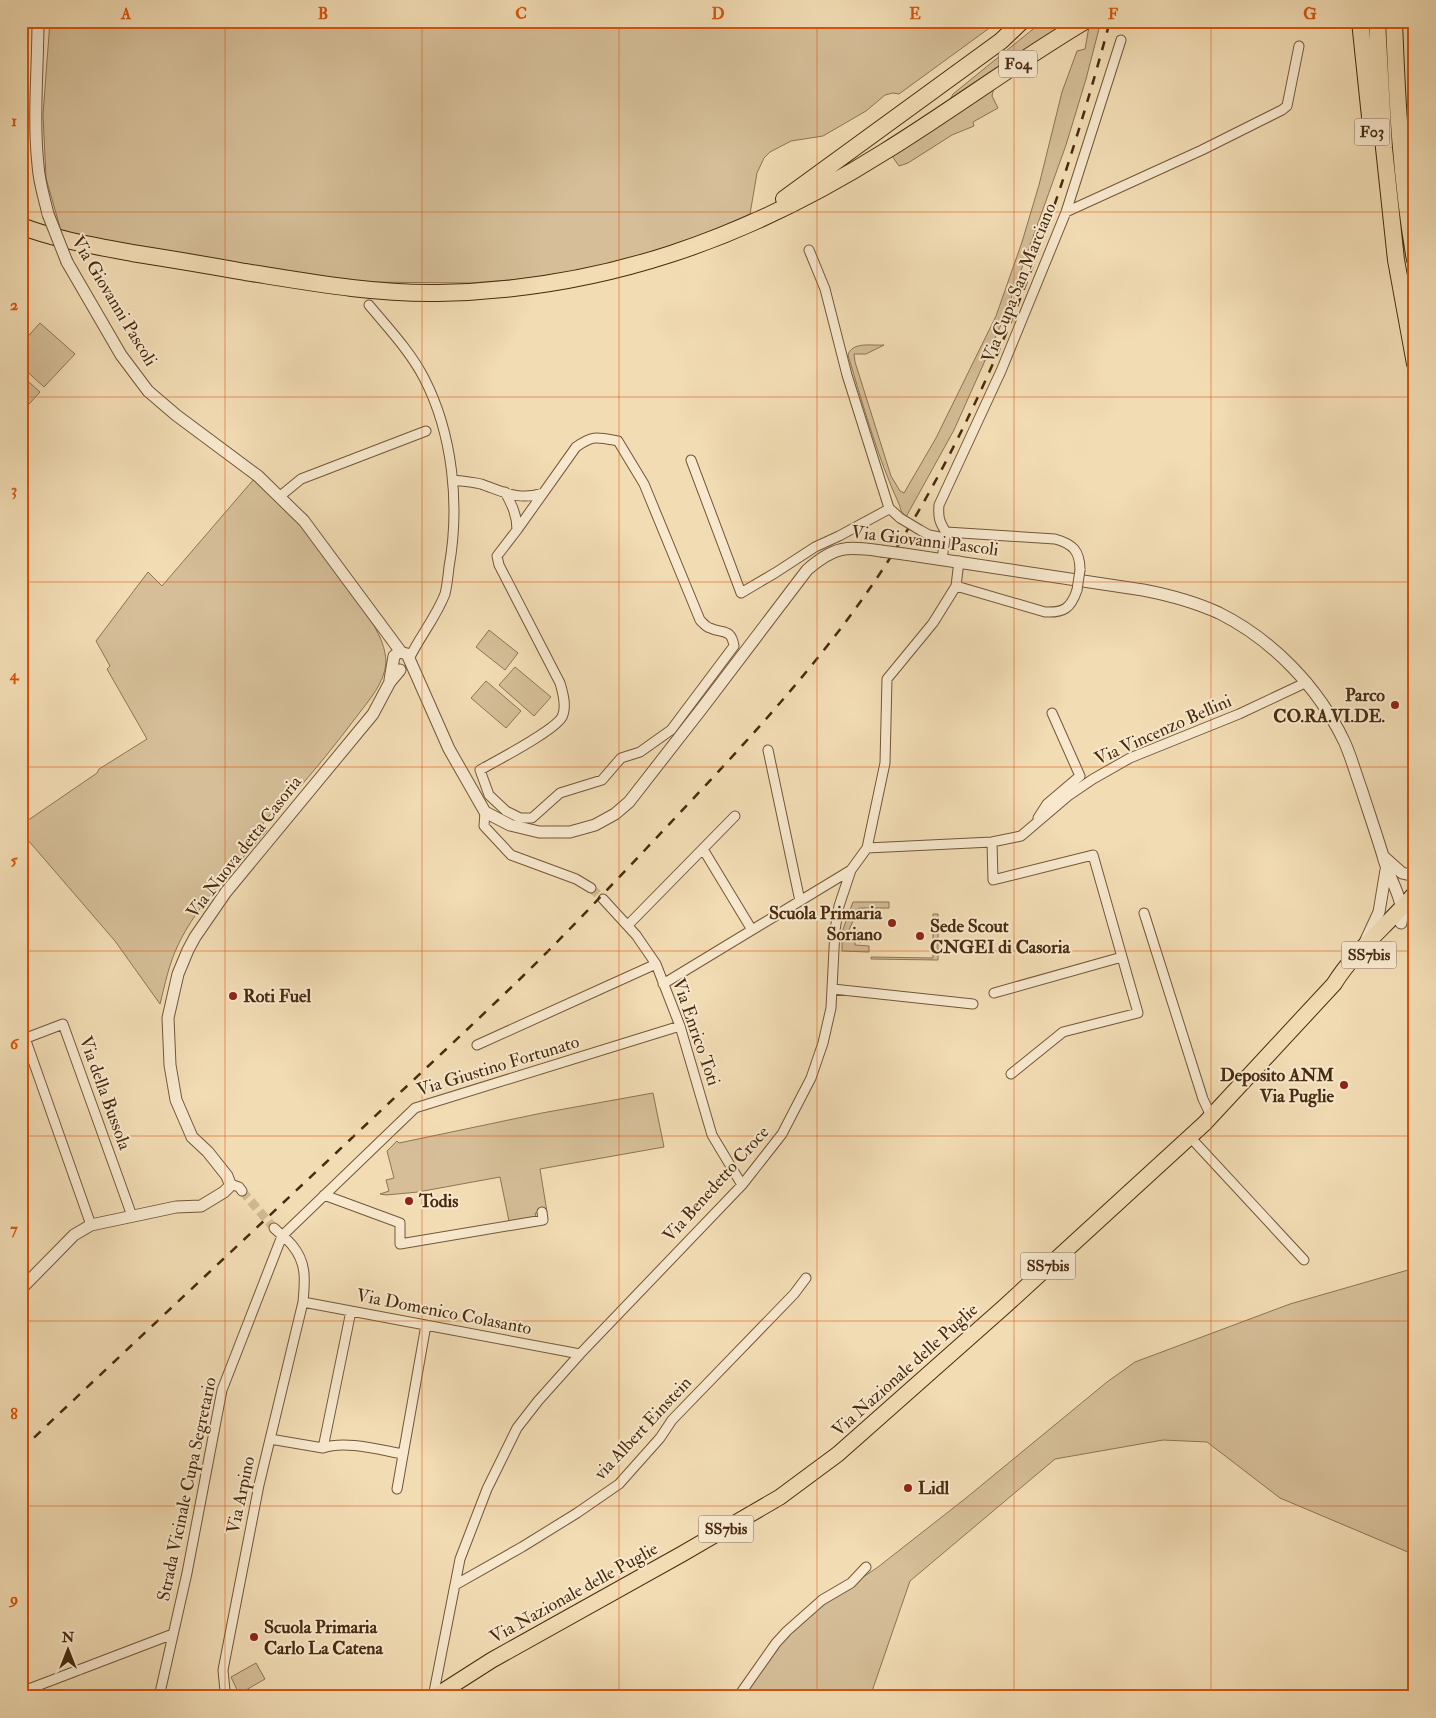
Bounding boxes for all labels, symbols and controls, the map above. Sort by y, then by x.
text: A [120,4,132,24]
text: B [318,4,328,24]
text: C [515,4,527,24]
text: D [711,4,725,24]
text: E [909,4,921,24]
text: F [1108,4,1118,24]
text: G [1303,4,1317,24]
road number: F04 [999,51,1037,78]
text: 1 [11,111,17,131]
road number: F03 [1354,118,1390,146]
street label: Via Cupa San Marciano [976,199,1062,366]
street label: Via Giovanni Pascoli [66,232,162,371]
text: 2 [10,295,18,315]
text: 3 [11,480,17,500]
street label: Via Giovanni Pascoli [850,521,1000,561]
text: 4 [9,665,20,685]
place label: Parco CO.RA.VI.DE. [1273,684,1385,728]
street label: Via Vincenzo Bellini [1091,689,1235,771]
marker: Parco CO.RA.VI.DE. [1389,699,1401,711]
street label: Via Nuova detta Casoria [181,771,307,923]
text: 5 [10,850,18,870]
place label: Scuola Primaria Soriano [769,902,883,946]
place label: Sede Scout CNGEI di Casoria [930,915,1070,959]
marker: Scuola Primaria Soriano [886,917,898,929]
marker: Sede Scout CNGEI di Casoria [914,930,926,942]
road number: SS7bis [1342,942,1396,968]
street label: Via Enrico Toti [667,975,725,1089]
place label: Roti Fuel [243,985,311,1008]
marker: Roti Fuel [227,990,239,1002]
street label: Via Giustino Fortunato [414,1030,582,1102]
street label: Via della Bussola [74,1033,136,1154]
text: 6 [10,1034,20,1054]
place label: Deposito ANM Via Puglie [1220,1064,1335,1108]
marker: Deposito ANM Via Puglie [1338,1079,1350,1091]
street label: Via Benedetto Croce [658,1121,774,1247]
place label: Todis [418,1190,459,1213]
marker: Todis [403,1195,415,1207]
text: 7 [10,1219,18,1239]
road number: SS7bis [1020,1252,1076,1280]
street label: Via Domenico Colasanto [354,1284,534,1340]
street label: Via Nazionale delle Puglie [827,1298,983,1442]
street label: via Albert Einstein [589,1372,697,1485]
street label: Strada Vicinale Cupa Segretario [152,1375,222,1603]
text: 8 [10,1404,18,1424]
street label: Via Arpino [222,1454,260,1536]
place label: Lidl [918,1477,950,1500]
marker: Lidl [902,1482,914,1494]
road number: SS7bis [698,1516,754,1542]
street label: Via Nazionale delle Puglie [486,1537,663,1649]
text: 9 [8,1589,18,1609]
place label: Scuola Primaria Carlo La Catena [264,1616,383,1660]
north arrow [42,1626,92,1676]
text: N [61,1629,75,1646]
marker: Scuola Primaria Carlo La Catena [248,1631,260,1643]

